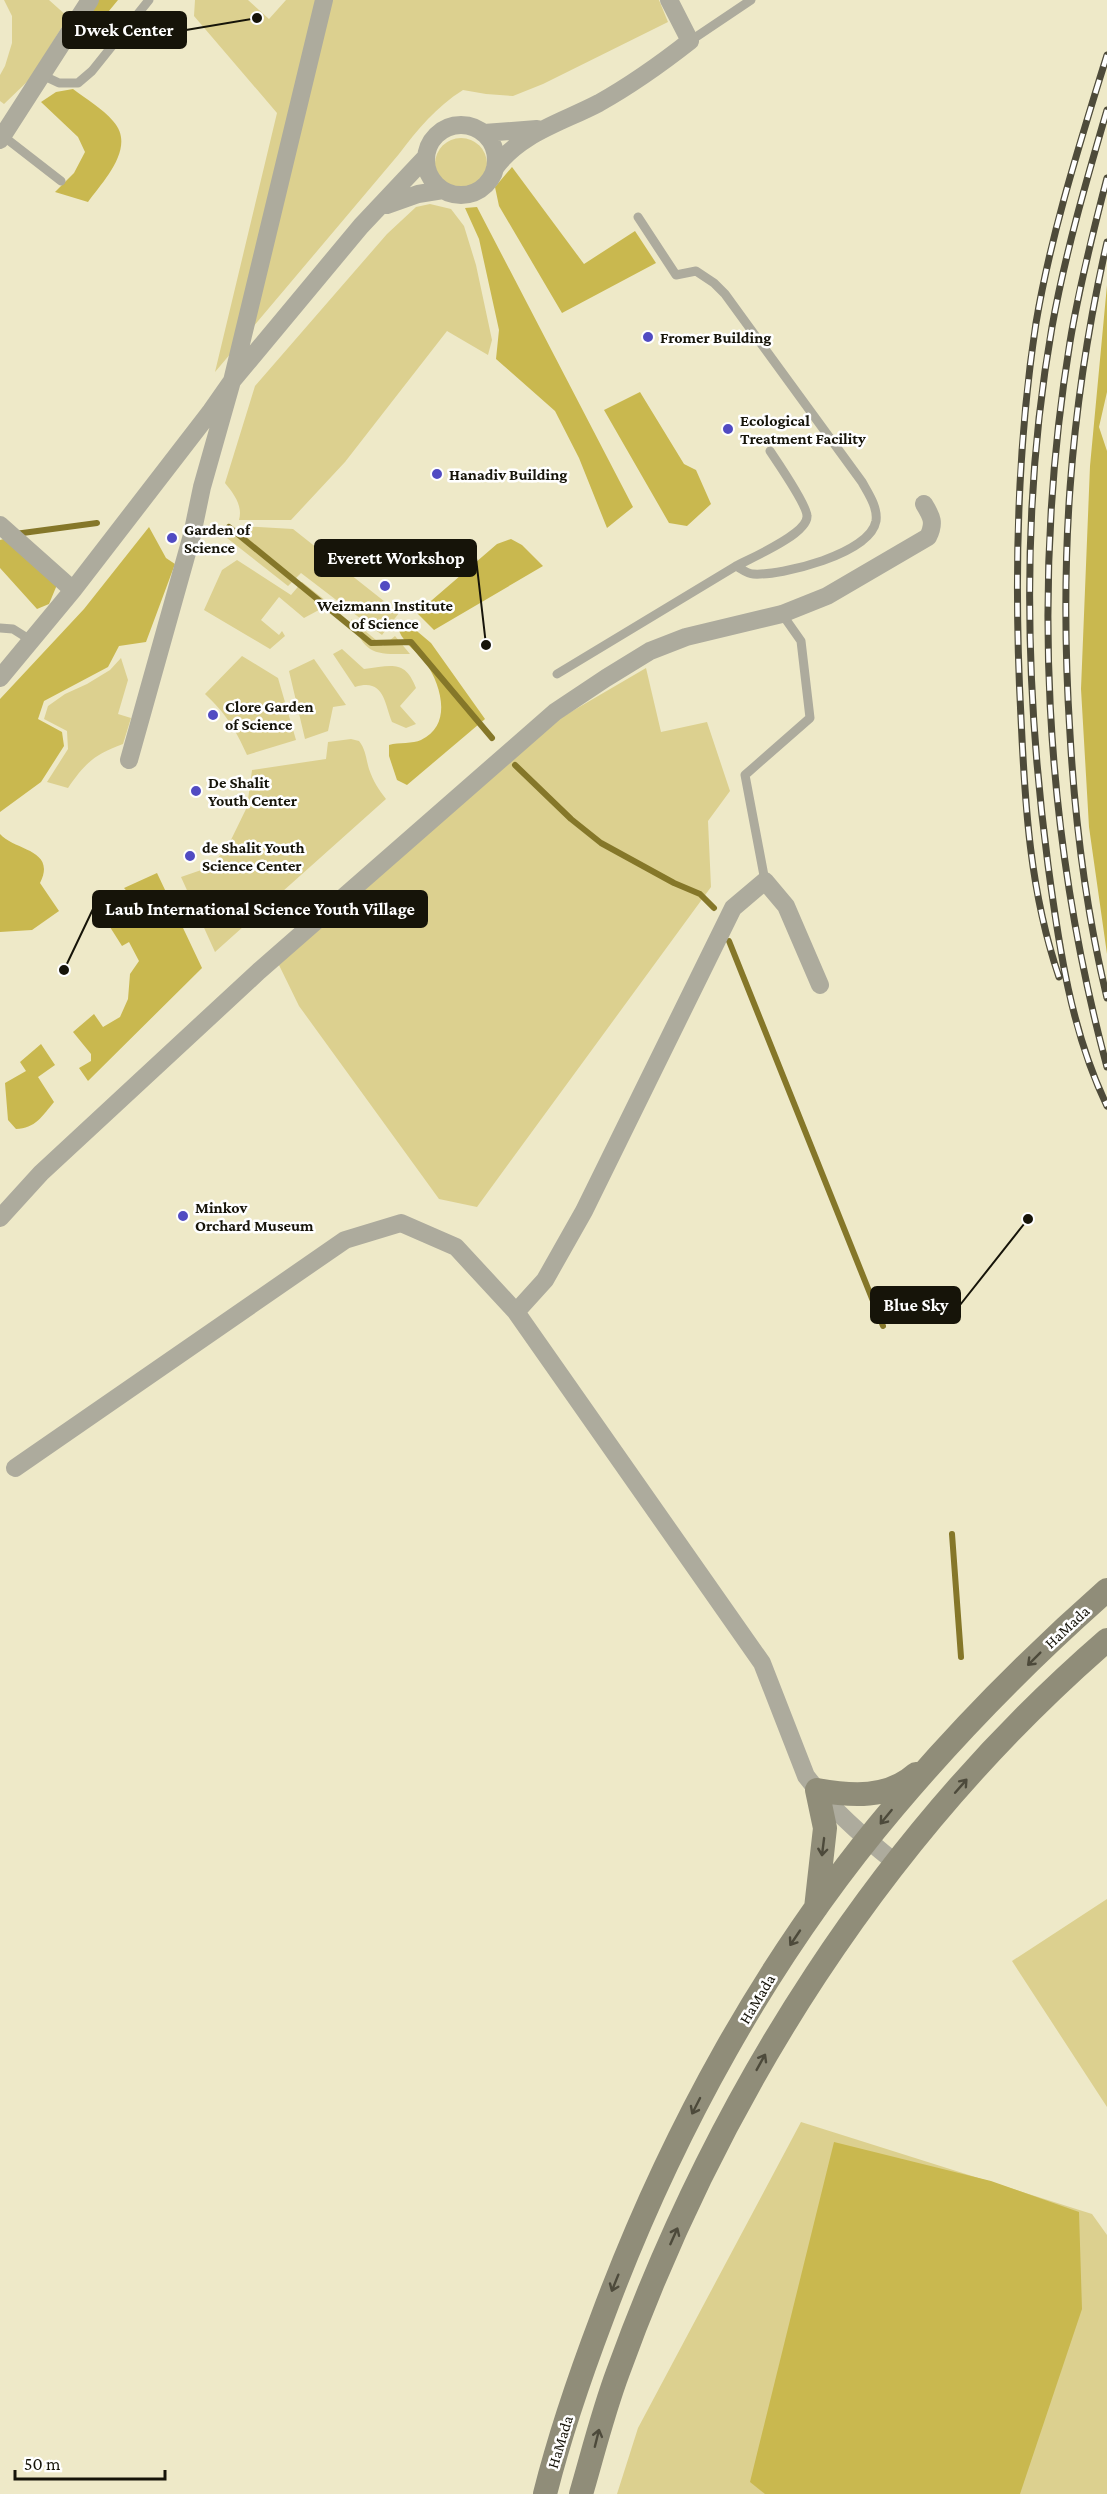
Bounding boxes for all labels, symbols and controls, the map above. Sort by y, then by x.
callout: Dwek Center [63,12,186,48]
text: Dwek Center [74,20,174,40]
place label: Fromer Building [660,329,771,346]
marker: Fromer Building [641,330,655,344]
place label: Ecological Treatment Facility [740,412,866,447]
marker: Ecological Treatment Facility [721,422,735,436]
place label: Hanadiv Building [449,466,567,483]
marker: Hanadiv Building [430,467,444,481]
place label: Garden of Science [184,521,252,556]
marker: Garden of Science [165,531,179,545]
callout: Everett Workshop [315,540,476,576]
text: Everett Workshop [327,548,465,568]
marker: Weizmann Institute of Science [378,579,392,593]
place label: Weizmann Institute of Science [316,597,454,632]
place label: Clore Garden of Science [225,698,314,733]
marker: Clore Garden of Science [206,708,220,722]
place label: De Shalit Youth Center [208,774,298,809]
marker: De Shalit Youth Center [189,784,203,798]
place label: de Shalit Youth Science Center [202,839,305,874]
marker: de Shalit Youth Science Center [183,849,197,863]
callout: Laub International Science Youth Village [93,891,427,927]
text: Laub International Science Youth Village [105,899,415,919]
place label: Minkov Orchard Museum [195,1199,314,1234]
marker: Minkov Orchard Museum [176,1209,190,1223]
callout: Blue Sky [871,1287,960,1323]
text: Blue Sky [884,1295,949,1315]
street label: HaMada [1041,1602,1093,1652]
one-way arrow [1026,1652,1041,1666]
one-way arrow [954,1779,968,1794]
one-way arrow [880,1808,893,1824]
one-way arrow [817,1837,828,1857]
one-way arrow [789,1930,801,1946]
street label: HaMada [736,1971,779,2027]
one-way arrow [755,2054,767,2071]
one-way arrow [690,2097,701,2115]
one-way arrow [669,2228,680,2246]
one-way arrow [609,2274,620,2292]
street label: HaMada [544,2413,576,2471]
one-way arrow [592,2429,604,2448]
scale bar [15,2443,165,2481]
text: 50 m [24,2454,61,2474]

